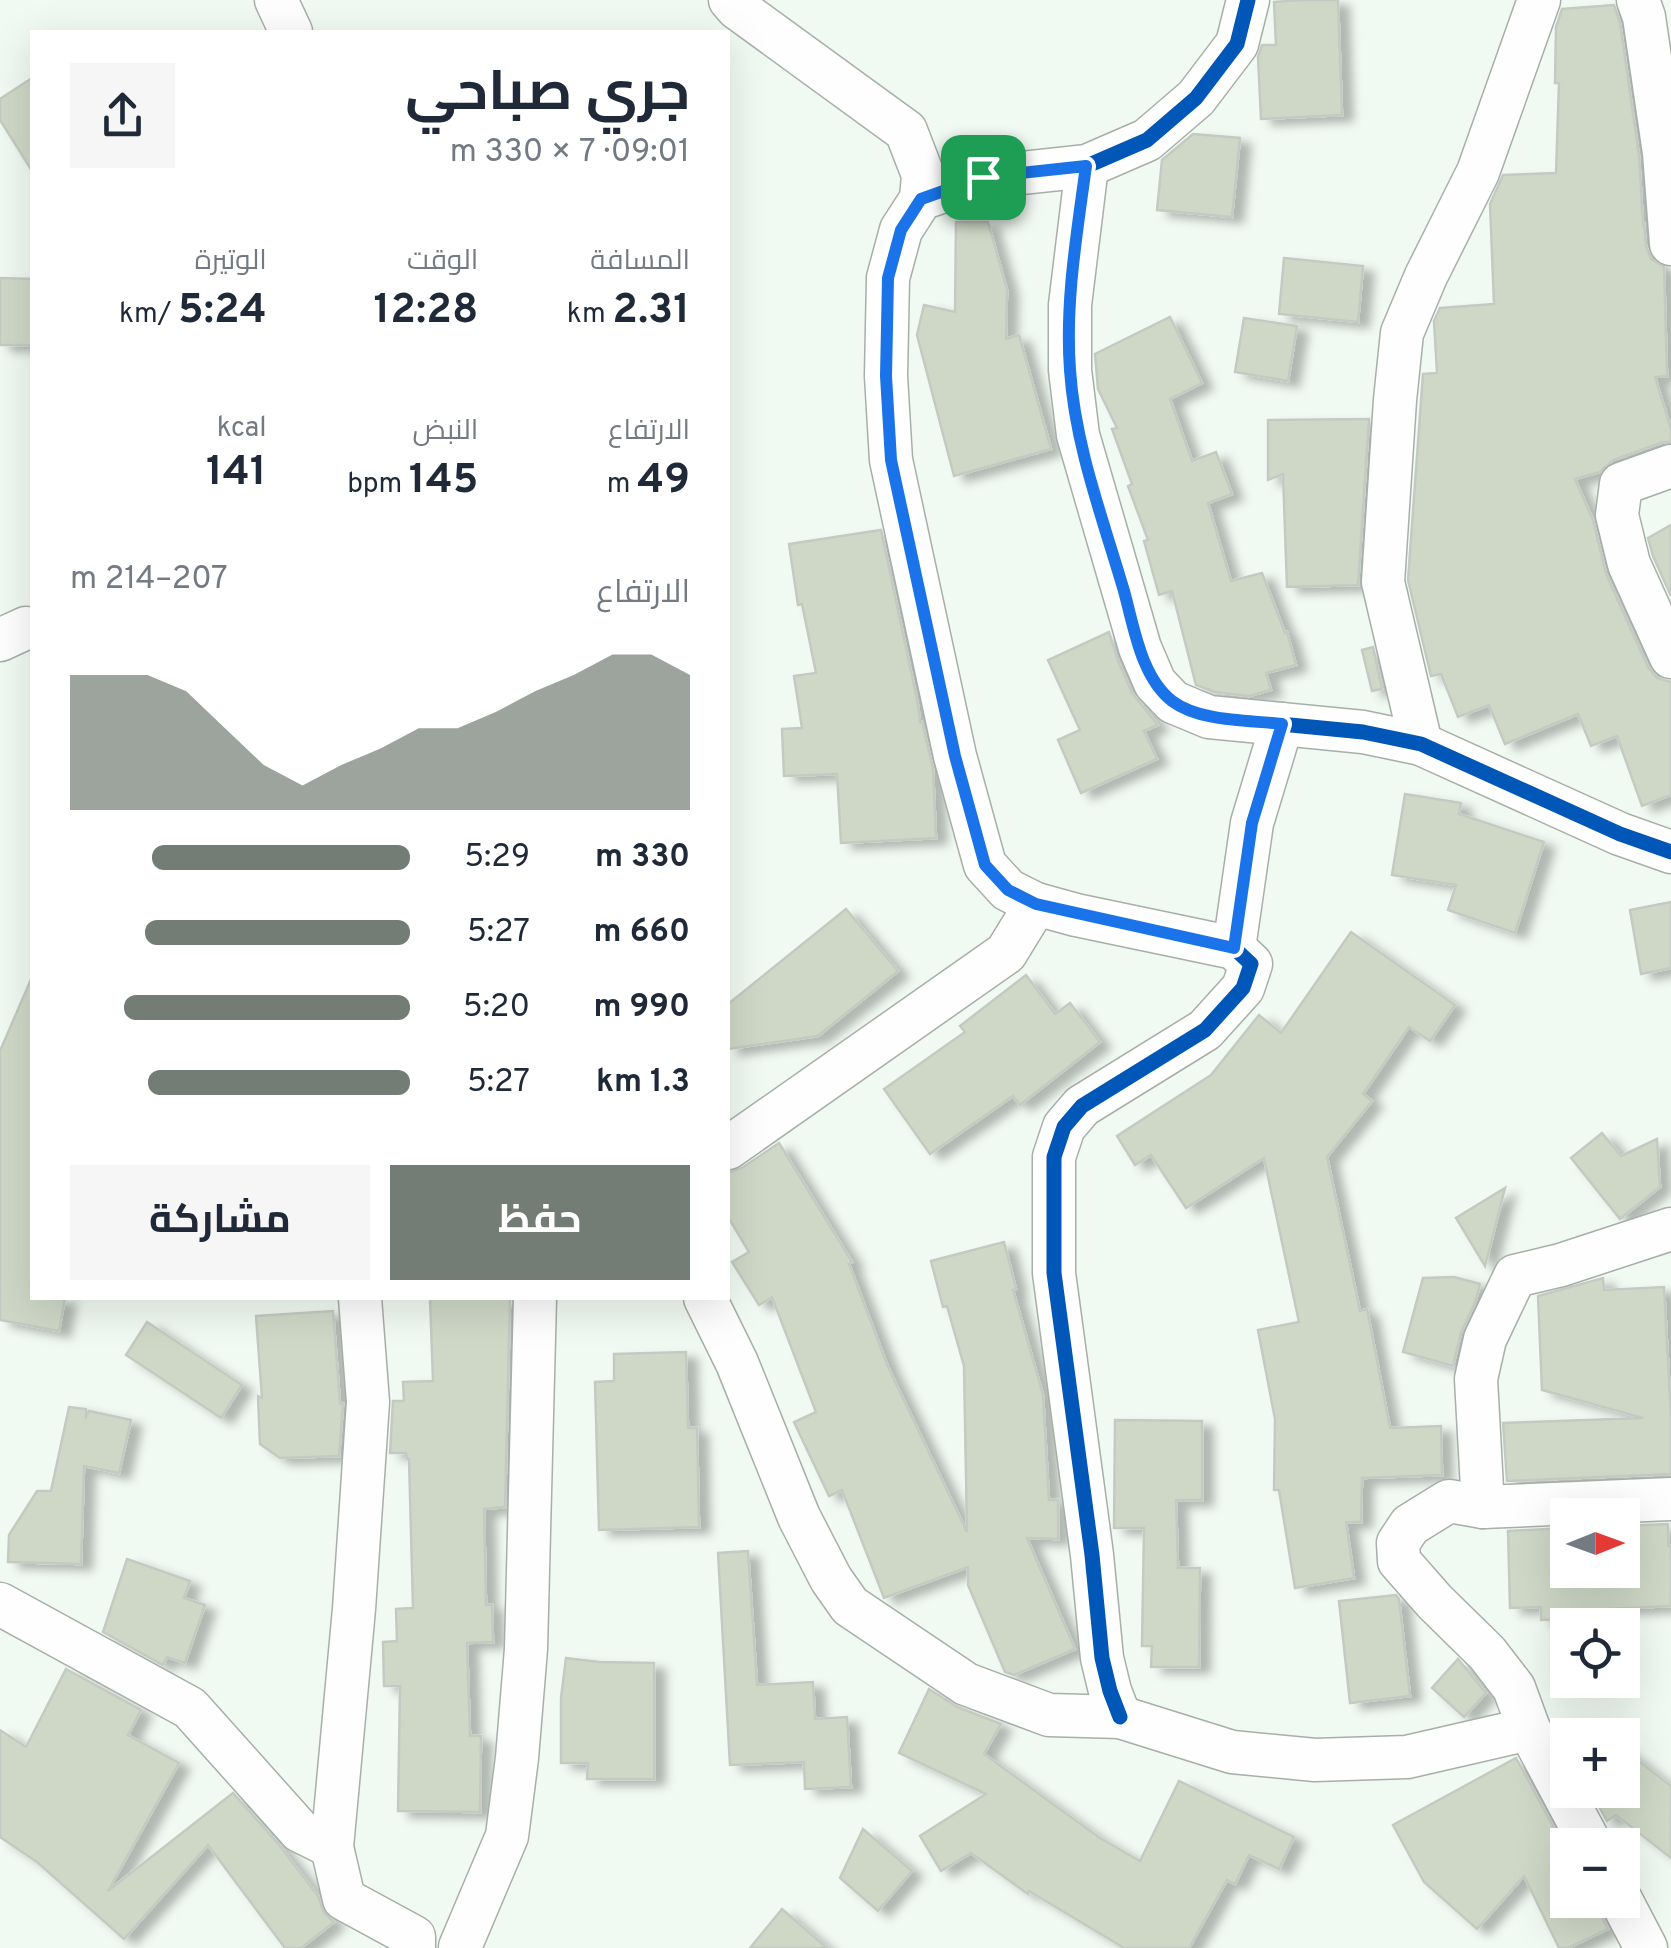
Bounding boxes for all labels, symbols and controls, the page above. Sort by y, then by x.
text: جري صباحي [405,60,690,130]
button: share [70,63,175,168]
text: 09:01 · 7 × 330 m [450,133,690,173]
pin [941,135,1026,220]
icon: arrive [956,150,1011,205]
text: الوتيرة [195,244,267,280]
text: الوقت [407,244,478,280]
text: المسافة [590,244,690,280]
text: 5:24 [178,285,267,338]
text: 12:28 [374,285,478,338]
text: 2.31 [612,285,690,338]
text: /km [119,297,178,333]
text: km [567,297,612,333]
text: kcal [217,411,267,447]
text: النبض [412,414,478,450]
text: الارتفاع [608,414,690,450]
text: 141 [206,447,267,500]
text: 145 [409,455,478,508]
text: 49 [637,455,690,508]
text: bpm [347,467,409,503]
text: m [607,467,637,503]
text: 207–214 m [70,560,228,600]
text: الارتفاع [596,574,690,614]
text: 5:29 [464,838,530,878]
text: 330 m [595,838,690,878]
text: 5:27 [467,913,530,953]
text: 660 m [594,913,690,953]
text: 5:20 [463,988,530,1028]
text: 990 m [593,988,690,1028]
text: 5:27 [467,1063,530,1103]
text: 1.3 km [596,1063,690,1103]
button: مشاركة [70,1165,370,1280]
button: حفظ [390,1165,690,1280]
north arrow [1550,1498,1640,1588]
map controls [1550,1498,1640,1918]
button: locate [1550,1608,1640,1698]
button: + [1550,1718,1640,1808]
button: − [1550,1828,1640,1918]

